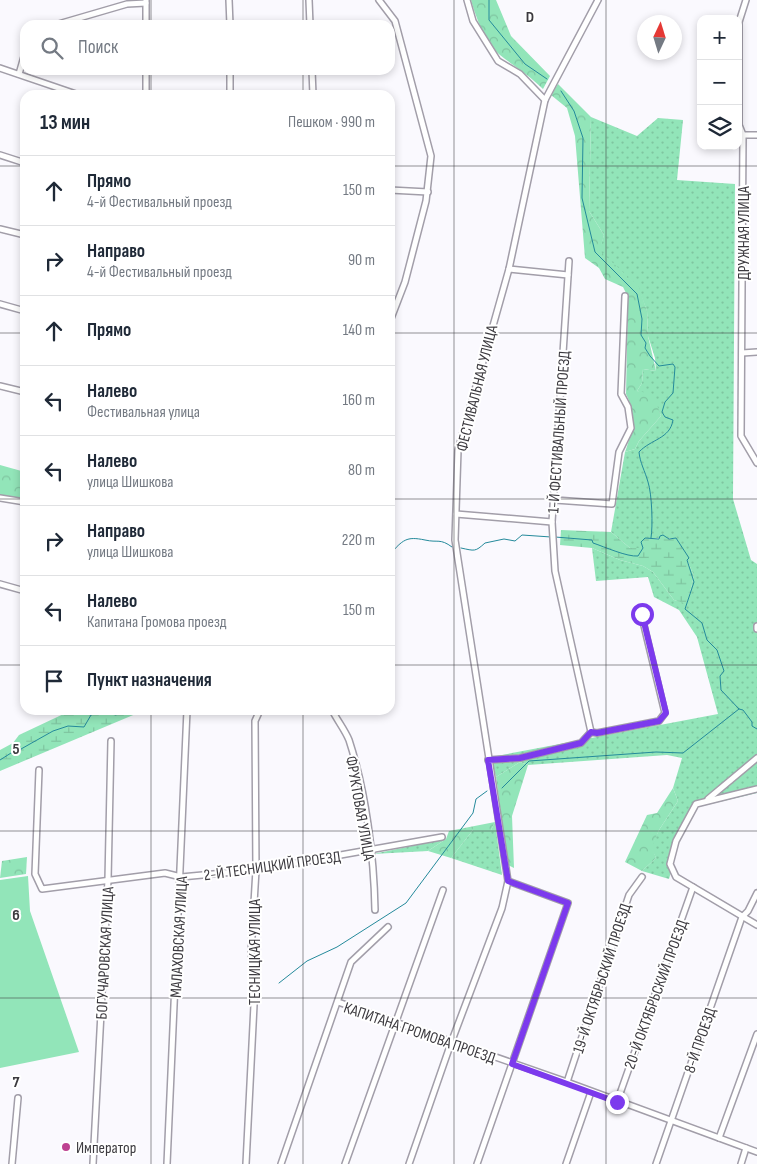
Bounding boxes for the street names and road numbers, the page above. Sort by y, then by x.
street label: ДРУЖНАЯ УЛИЦА [735,186,754,280]
street label: ФЕСТИВАЛЬНАЯ УЛИЦА [453,323,502,453]
street label: 1-Й ФЕСТИВАЛЬНЫЙ ПРОЕЗД [544,350,575,514]
street label: ФРУКТОВАЯ УЛИЦА [341,754,378,862]
street label: 2-Й ТЕСНИЦКИЙ ПРОЕЗД [202,847,342,886]
street label: МАЛАХОВСКАЯ УЛИЦА [167,876,192,998]
street label: БОГУЧАРОВСКАЯ УЛИЦА [93,886,118,1020]
street label: ТЕСНИЦКАЯ УЛИЦА [246,899,265,1005]
street label: 19-Й ОКТЯБРЬСКИЙ ПРОЕЗД [569,901,636,1056]
street label: 20-Й ОКТЯБРЬСКИЙ ПРОЕЗД [621,917,692,1072]
street label: КАПИТАНА ГРОМОВА ПРОЕЗД [341,999,498,1068]
street label: 8-Й ПРОЕЗД [680,1005,721,1076]

